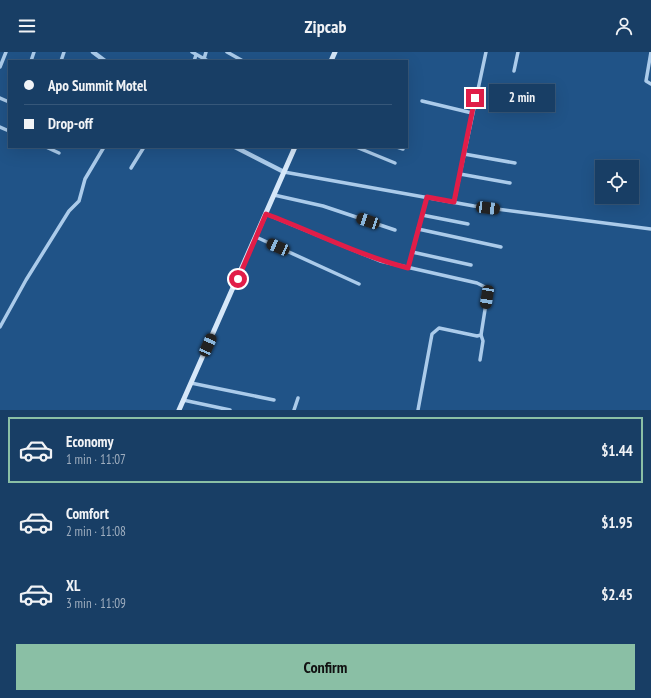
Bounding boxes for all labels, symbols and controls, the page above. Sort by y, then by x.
icon: menu [16,15,38,37]
text: Zipcab [305,15,346,38]
icon: person [613,15,635,37]
text: Apo Summit Motel [48,76,147,95]
callout: 2 min [489,84,555,112]
route end [466,89,484,107]
text: 2 min [509,89,535,106]
text: Drop-off [48,114,93,133]
map controls [595,160,639,204]
button: locate [595,160,639,204]
car [475,201,501,215]
car [355,211,381,231]
car [265,237,291,257]
route start [229,270,247,288]
car [479,284,495,310]
car [198,332,218,358]
icon: car [18,432,54,468]
text: Economy [66,432,114,451]
text: $1.44 [601,441,633,460]
text: 1 min · 11:07 [66,451,126,468]
icon: car [18,504,54,540]
text: Comfort [66,504,109,523]
text: $1.95 [601,513,633,532]
text: 2 min · 11:08 [66,523,126,540]
icon: car [18,576,54,612]
text: XL [66,576,80,595]
text: $2.45 [601,585,633,604]
text: 3 min · 11:09 [66,595,126,612]
button: Confirm [16,644,635,690]

